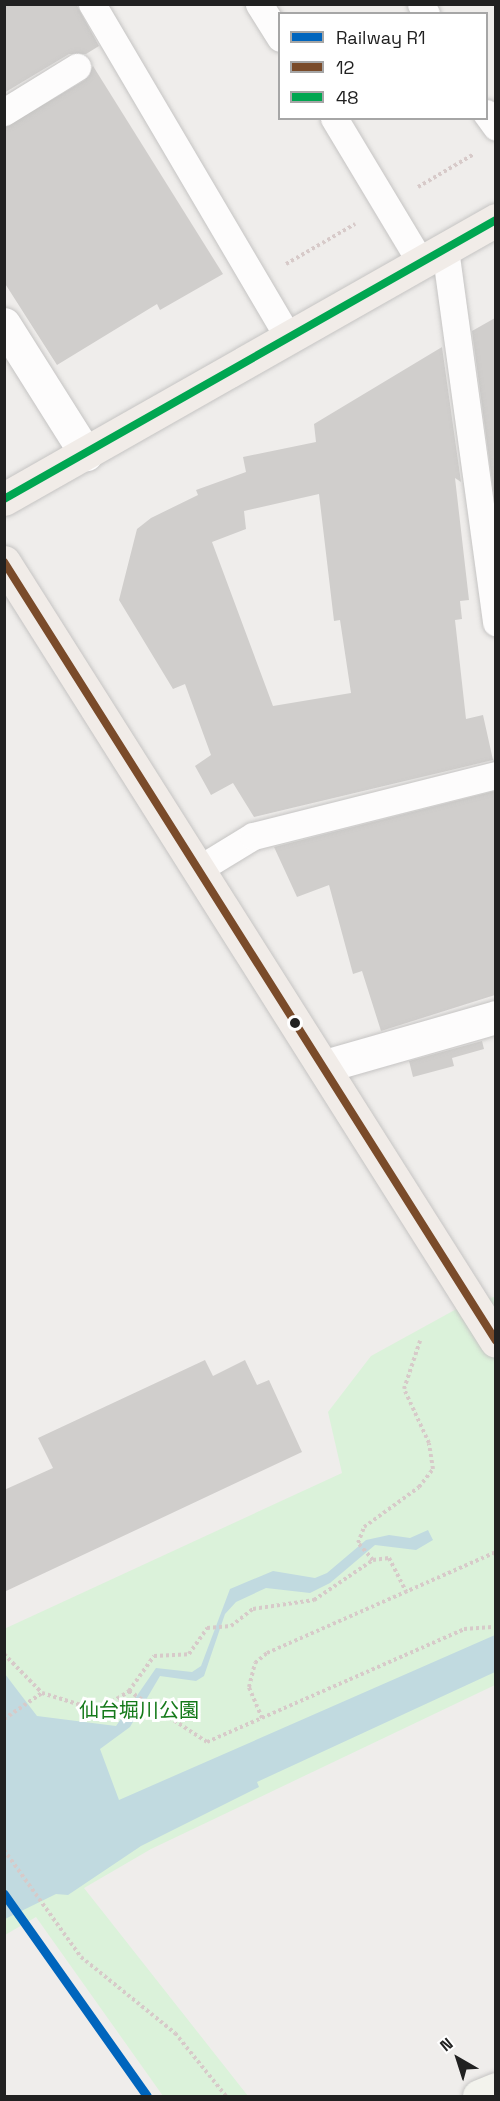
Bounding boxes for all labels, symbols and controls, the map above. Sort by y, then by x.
legend [278,12,488,120]
text: Railway R1 [336,26,425,49]
text: 12 [336,56,354,79]
text: 48 [336,86,358,109]
unlabelled marker [289,1017,301,1029]
park label: 仙台堀川公園 [79,1698,199,1722]
north arrow [428,2029,488,2089]
text: N [436,2033,457,2056]

